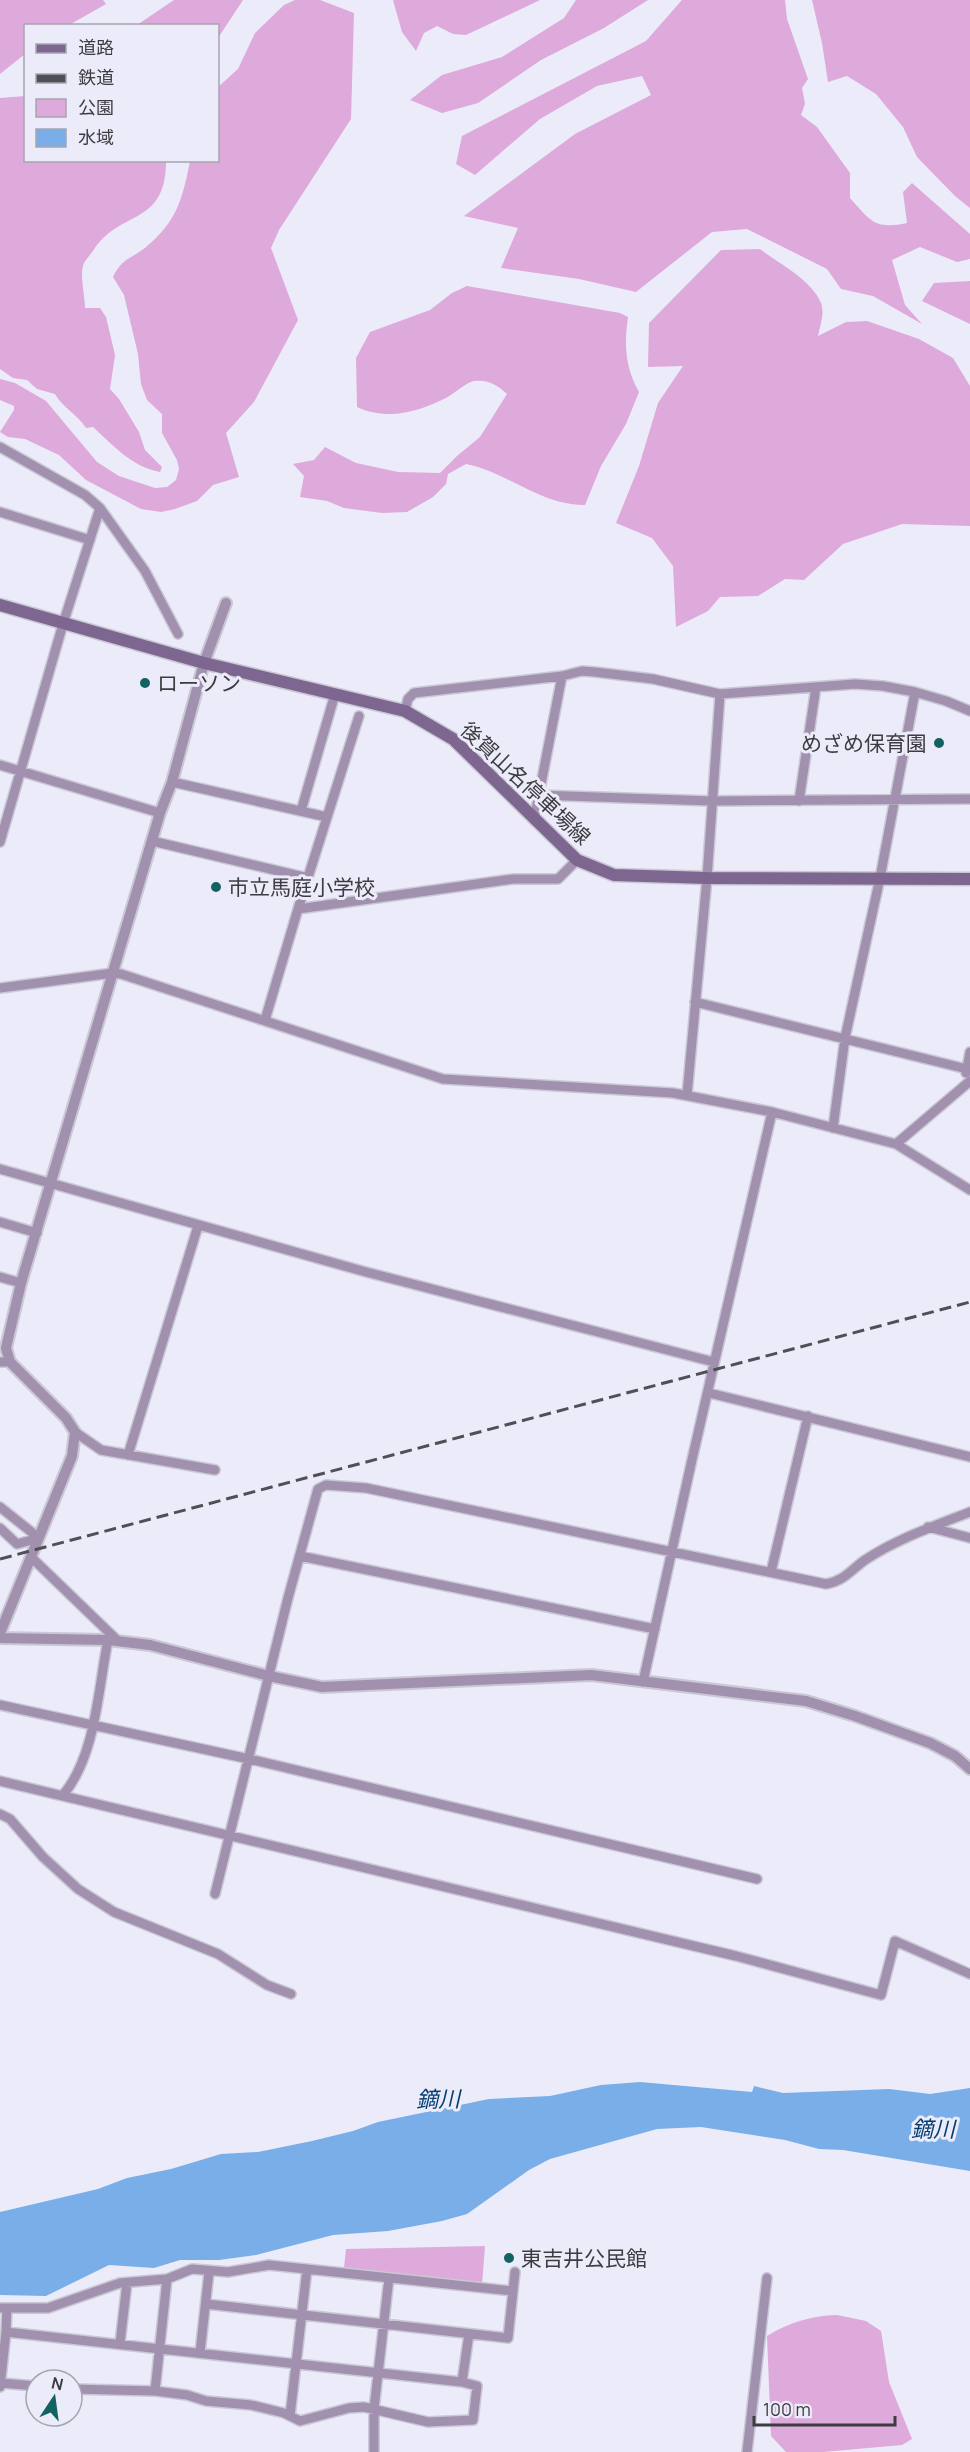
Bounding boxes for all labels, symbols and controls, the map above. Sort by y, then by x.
legend [24,24,219,162]
text: 道路 [78,35,114,59]
text: 鉄道 [78,65,114,89]
text: 公園 [78,95,114,119]
text: 水域 [78,125,114,149]
place label: ローソン [157,669,241,697]
marker: ローソン [138,676,152,690]
street label: 後賀山名停車場線 [455,715,597,851]
place label: めざめ保育園 [801,729,927,757]
marker: めざめ保育園 [932,736,946,750]
place label: 市立馬庭小学校 [228,873,375,901]
marker: 市立馬庭小学校 [209,880,223,894]
water label: 鏑川 [416,2084,462,2114]
water label: 鏑川 [911,2114,957,2144]
place label: 東吉井公民館 [521,2244,647,2272]
marker: 東吉井公民館 [502,2251,516,2265]
north arrow [24,2368,84,2428]
text: N [49,2371,65,2395]
scale bar [754,2389,895,2427]
text: 100 m [763,2397,811,2421]

